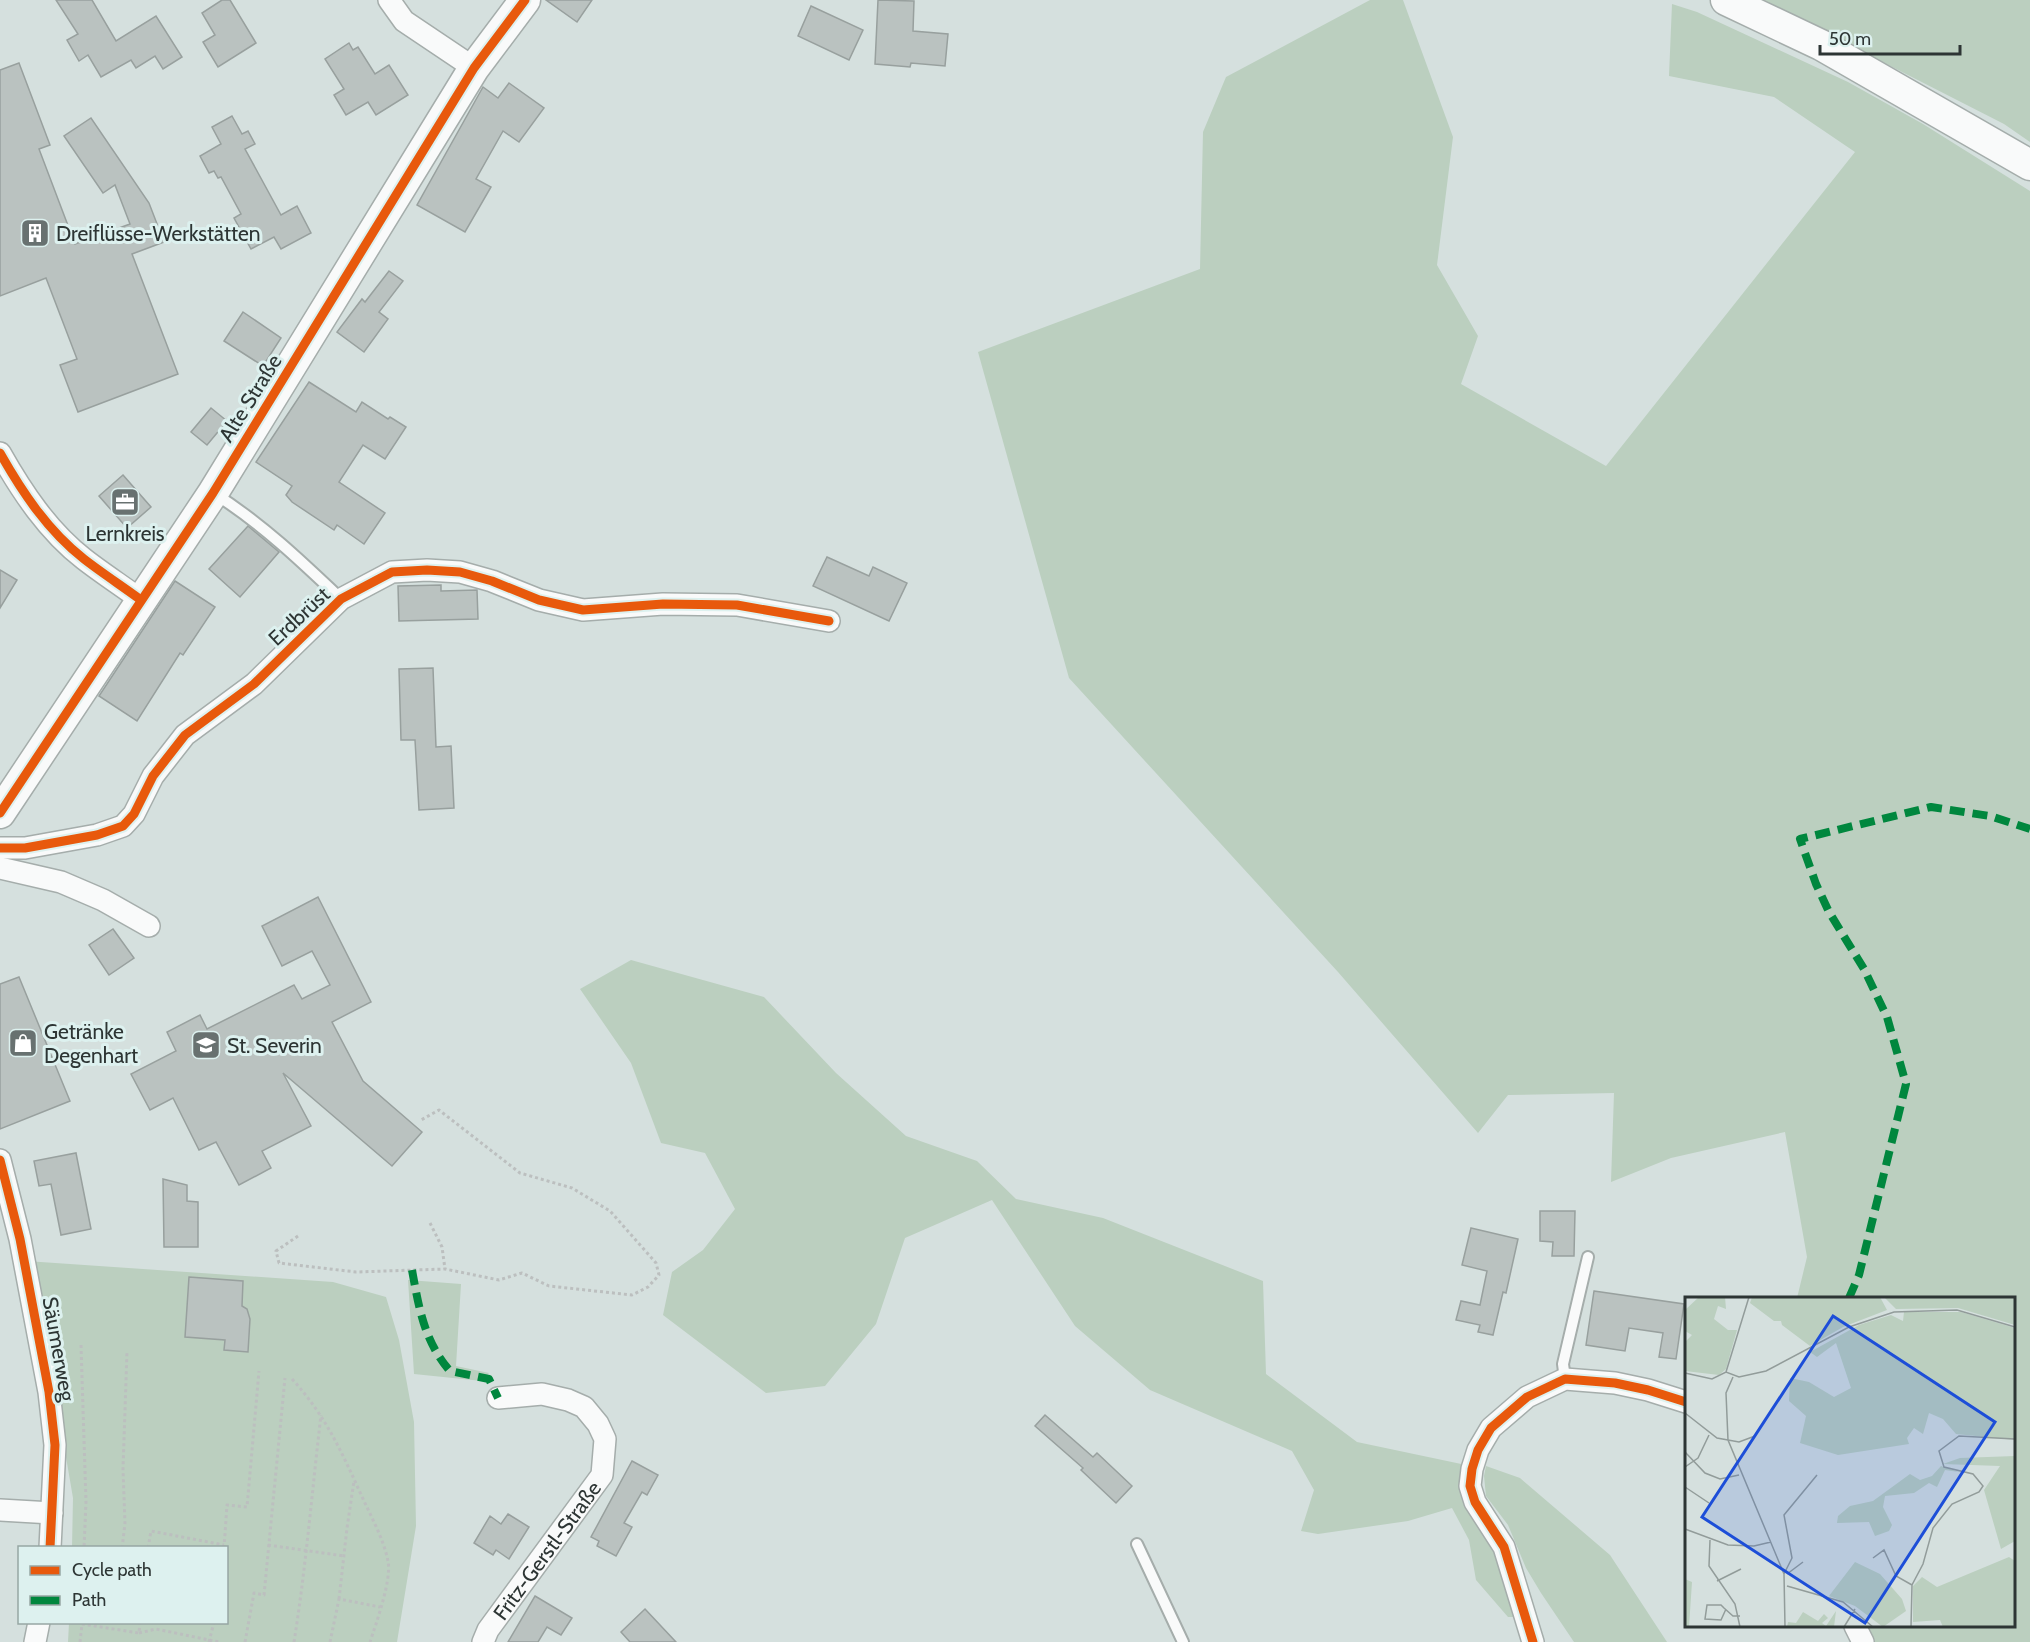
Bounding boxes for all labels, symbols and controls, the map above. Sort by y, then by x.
scale bar [1820,18,1960,56]
text: 50 m [1829,28,1871,50]
building icon: Dreiflüsse-Werkstätten [19,217,51,249]
place label: Dreiflüsse-Werkstätten [56,221,261,246]
street label: Alte Straße [213,349,287,446]
office icon: Lernkreis [109,486,141,518]
place label: Lernkreis [85,521,165,546]
street label: Erdbrüst [263,581,335,651]
place label: Getränke Degenhart [44,1019,138,1068]
shop icon: Getränke Degenhart [7,1027,39,1059]
school or university icon: St. Severin [190,1029,222,1061]
place label: St. Severin [227,1033,322,1058]
street label: Säumerweg [38,1295,81,1404]
inset map [1685,1297,2015,1627]
street label: Fritz-Gerstl-Straße [487,1476,606,1624]
legend [18,1546,228,1624]
text: Cycle path [72,1559,152,1581]
text: Path [72,1589,106,1611]

